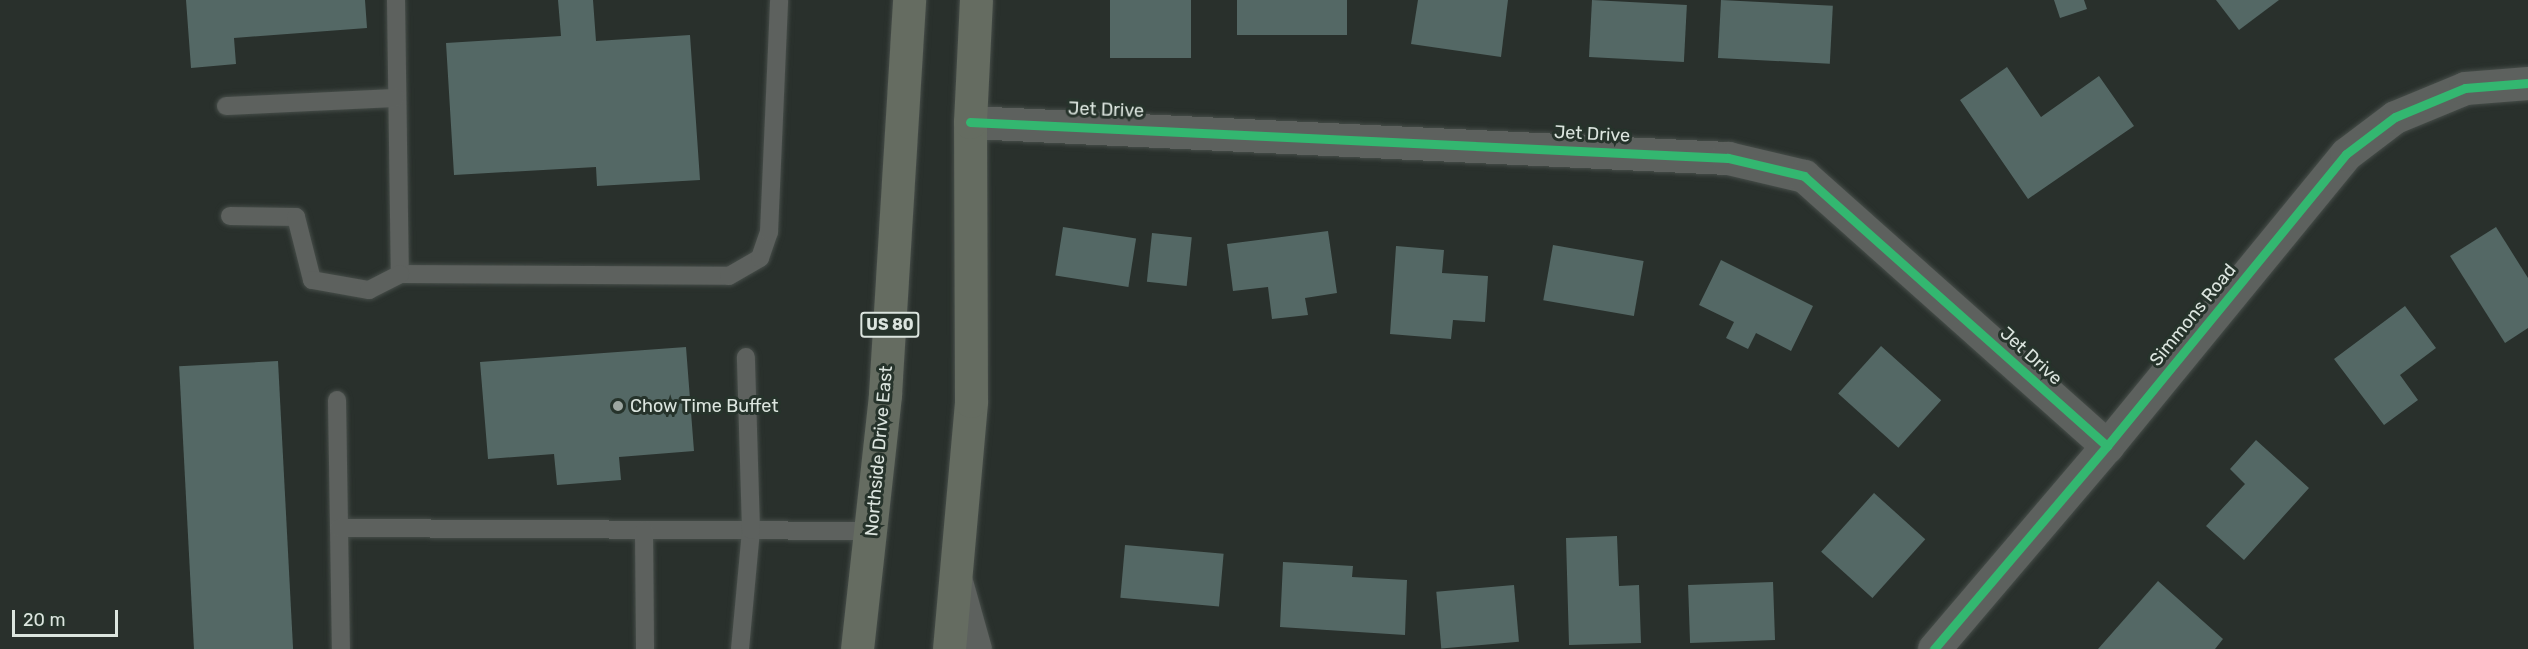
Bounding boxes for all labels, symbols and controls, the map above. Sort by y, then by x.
street label: Jet Drive [1068,98,1144,122]
street label: Jet Drive [1553,121,1631,147]
street label: Simmons Road [2145,260,2241,370]
road number: US 80 [860,312,920,338]
street label: Jet Drive [1995,322,2067,390]
street label: Northside Drive East [861,365,897,537]
place label: Chow Time Buffet [630,395,779,417]
marker: Chow Time Buffet [611,399,625,413]
scale bar [15,598,122,636]
text: 20 m [23,609,65,631]

